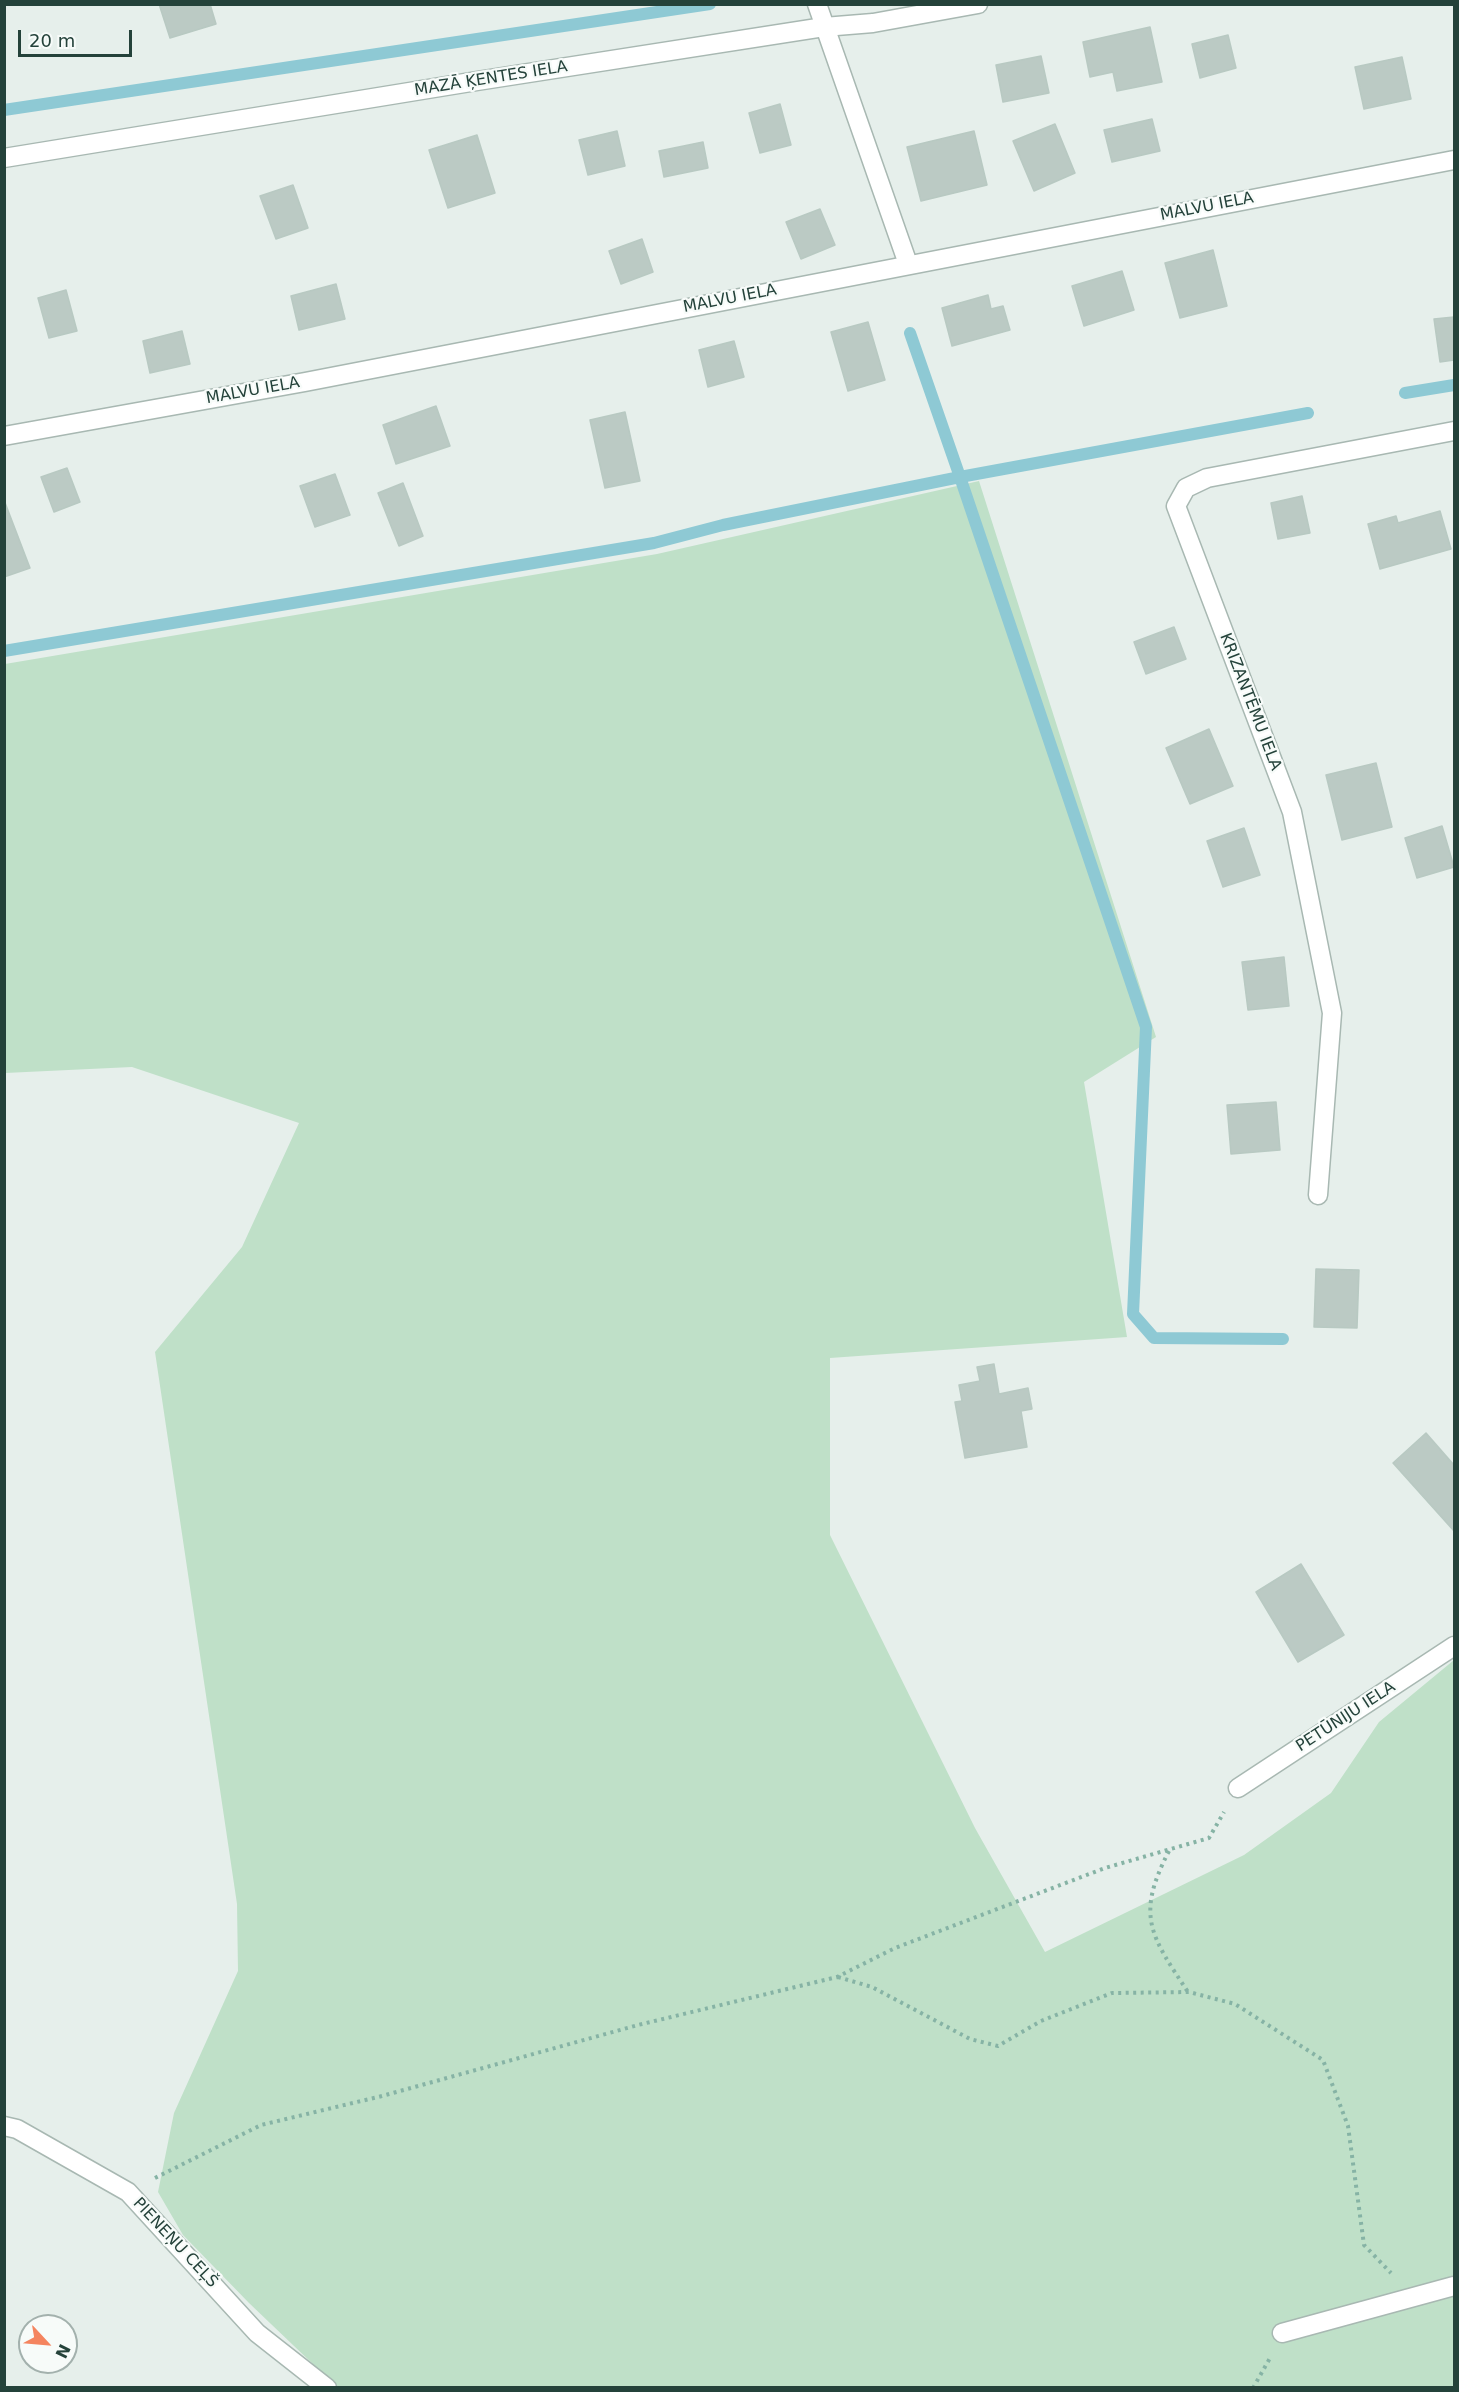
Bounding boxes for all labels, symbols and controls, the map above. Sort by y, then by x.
scale bar [21,18,135,56]
text: 20 m [29,30,75,51]
street label: MAZĀ ĶENTES IELA [413,57,569,101]
street label: MALVU IELA [1159,189,1255,225]
street label: MALVU IELA [682,281,778,317]
street label: MALVU IELA [205,373,301,409]
street label: KRIZANTĒMU IELA [1215,631,1285,773]
street label: PETŪNIJU IELA [1293,1678,1399,1756]
street label: PIENEŅU CEĻŠ [129,2194,221,2292]
north arrow [18,2314,78,2374]
text: N [51,2341,74,2361]

